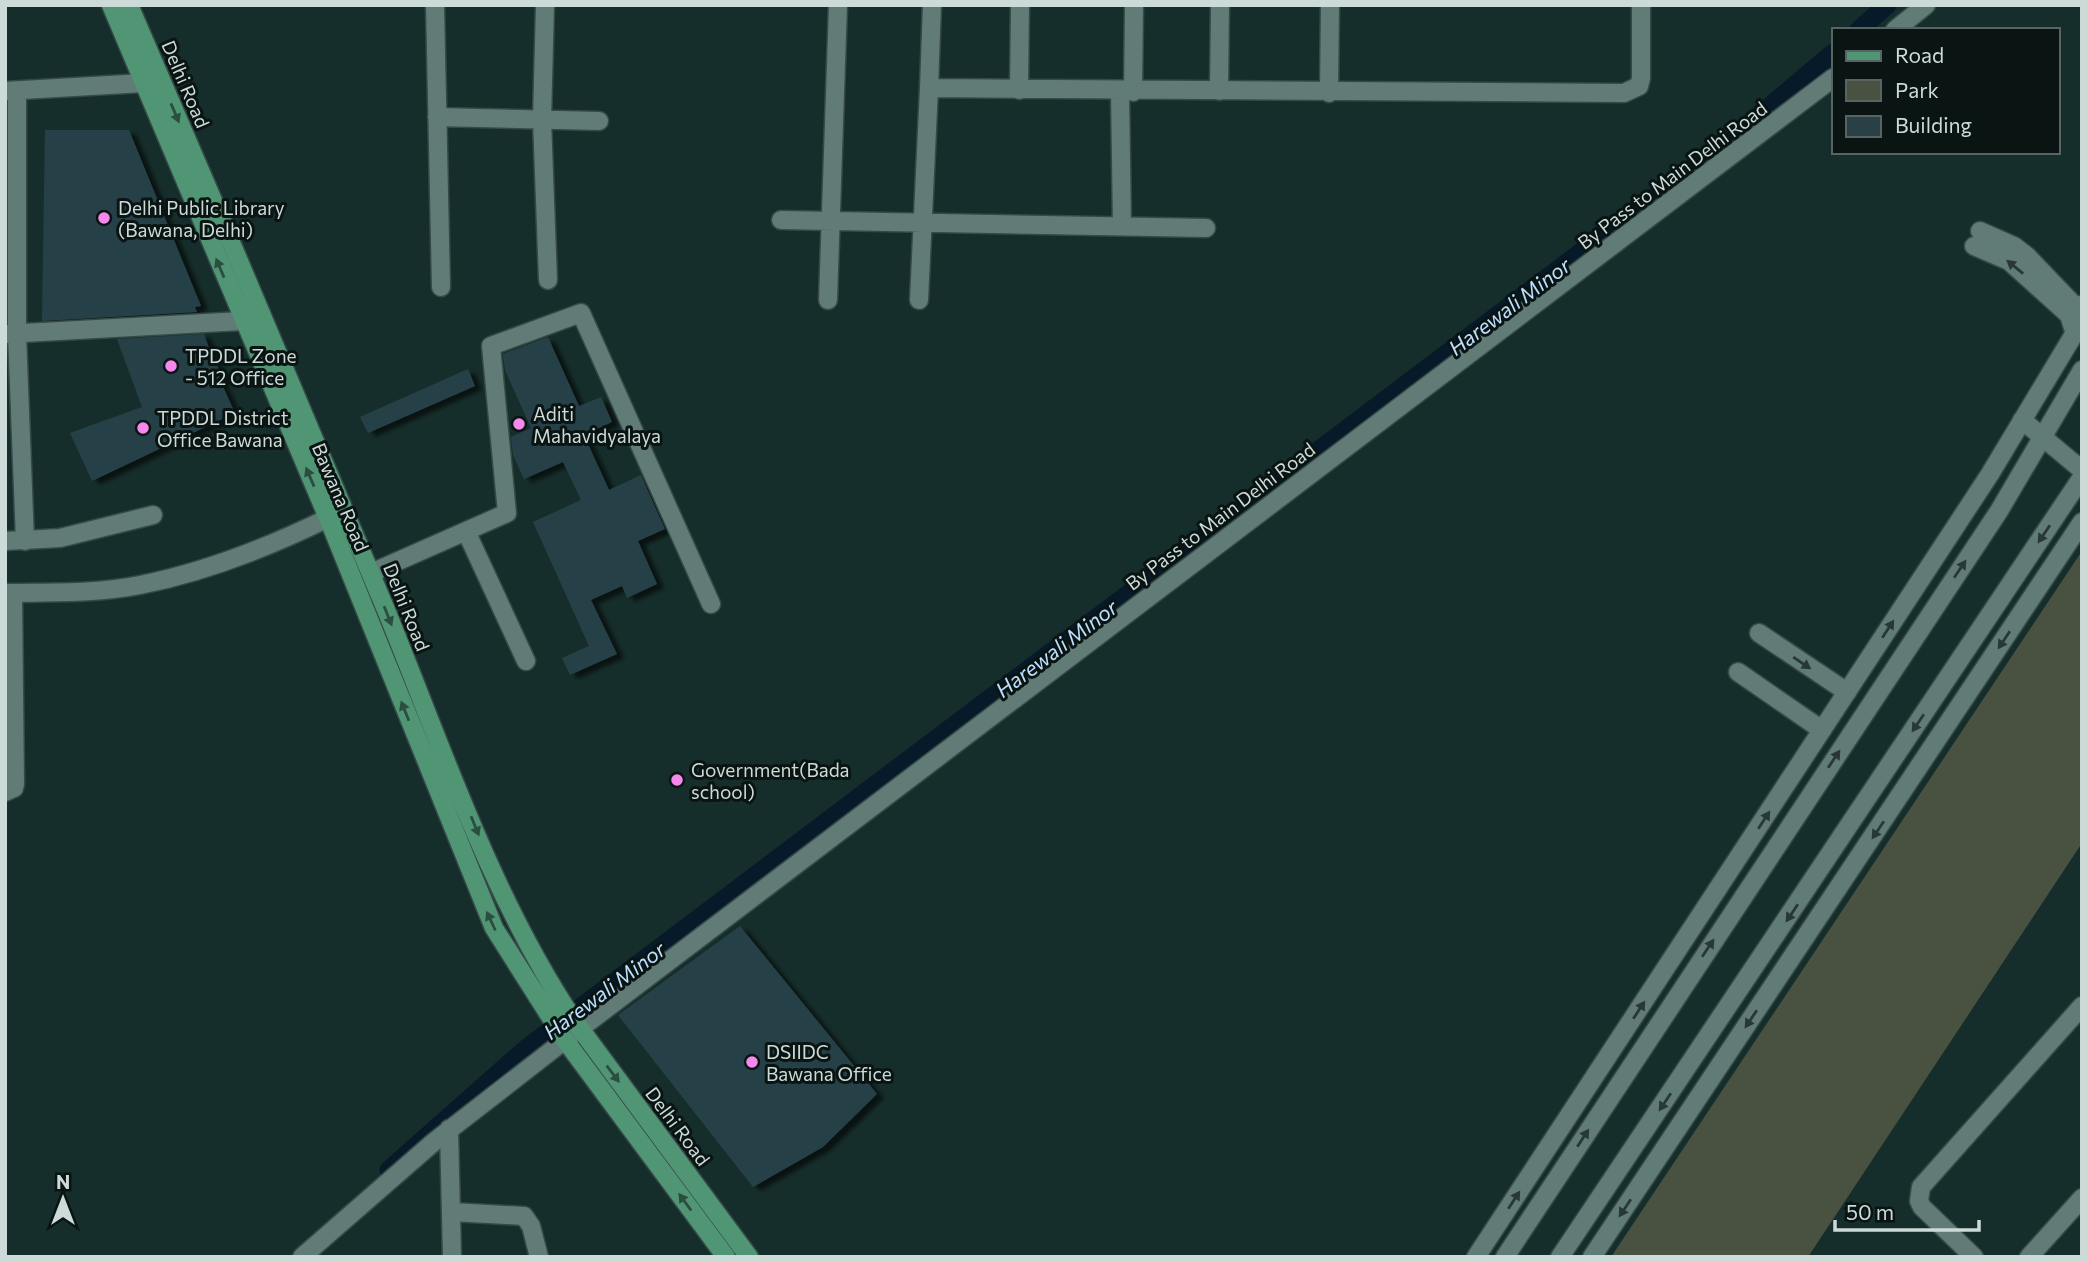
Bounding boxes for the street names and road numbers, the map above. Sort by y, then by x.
street label: Delhi Road [157,37,215,131]
street label: By Pass to Main Delhi Road [1573,96,1771,254]
street label: By Pass to Main Delhi Road [1121,437,1319,595]
street label: Bawana Road [308,439,374,555]
street label: Delhi Road [379,560,435,654]
street label: Delhi Road [641,1082,715,1170]

